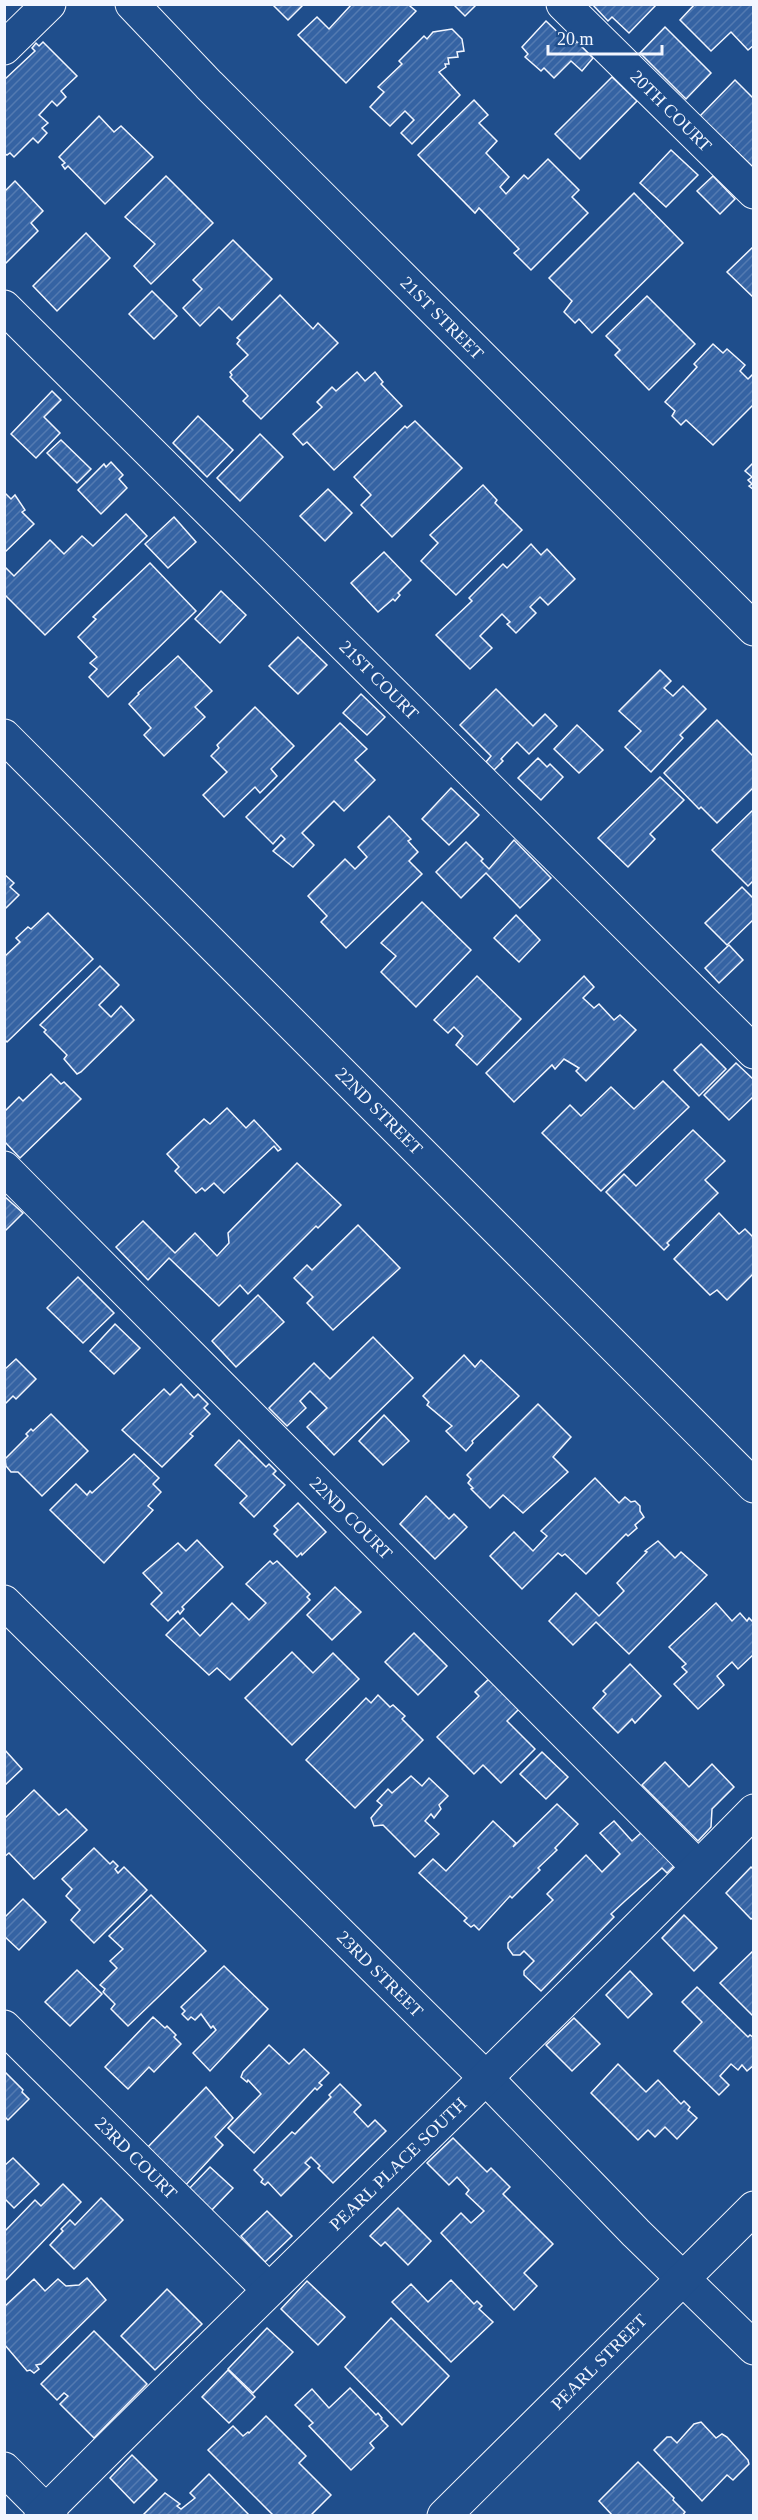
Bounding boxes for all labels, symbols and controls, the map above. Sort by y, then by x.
scale bar [548,18,662,56]
text: 20 m [557,29,594,49]
street label: 20TH COURT [626,66,716,156]
street label: 21ST STREET [396,272,488,364]
street label: 21ST COURT [335,636,423,724]
street label: 22ND STREET [331,1063,427,1159]
street label: 22ND COURT [306,1473,396,1563]
street label: 23RD STREET [333,1927,427,2021]
street label: PEARL PLACE SOUTH [325,2093,471,2235]
street label: 23RD COURT [91,2113,181,2203]
street label: PEARL STREET [547,2310,651,2414]

